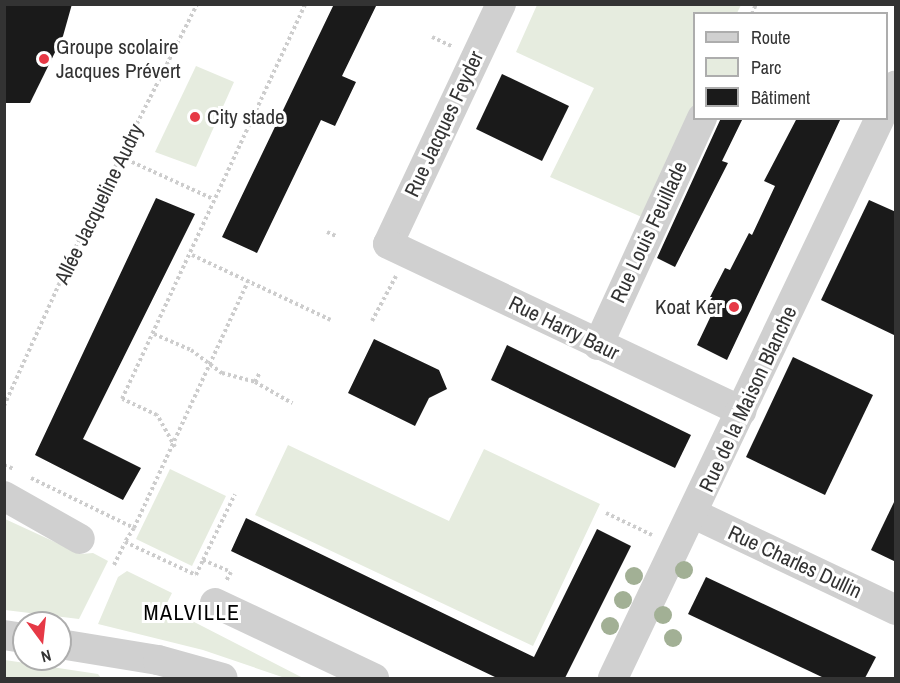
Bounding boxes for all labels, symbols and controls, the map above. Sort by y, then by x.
legend [693,12,888,120]
text: Route [751,25,790,50]
place label: Groupe scolaire Jacques Prévert [56,34,180,84]
street label: Rue Jacques Feyder [399,47,489,201]
marker: Groupe scolaire Jacques Prévert [37,52,51,66]
text: Parc [751,55,781,80]
text: Bâtiment [751,85,810,110]
place label: City stade [207,104,285,130]
marker: City stade [188,110,202,124]
street label: Allée Jacqueline Audry [49,119,149,289]
street label: Rue Louis Feuillade [605,157,693,307]
street label: Rue Harry Baur [505,290,623,366]
place label: Koat Ker [655,294,722,320]
marker: Koat Ker [727,300,741,314]
street label: Rue de la Maison Blanche [694,302,802,496]
street label: Rue Charles Dullin [724,520,866,604]
district label: MALVILLE [144,600,240,626]
north arrow [12,611,72,671]
text: N [39,645,54,668]

